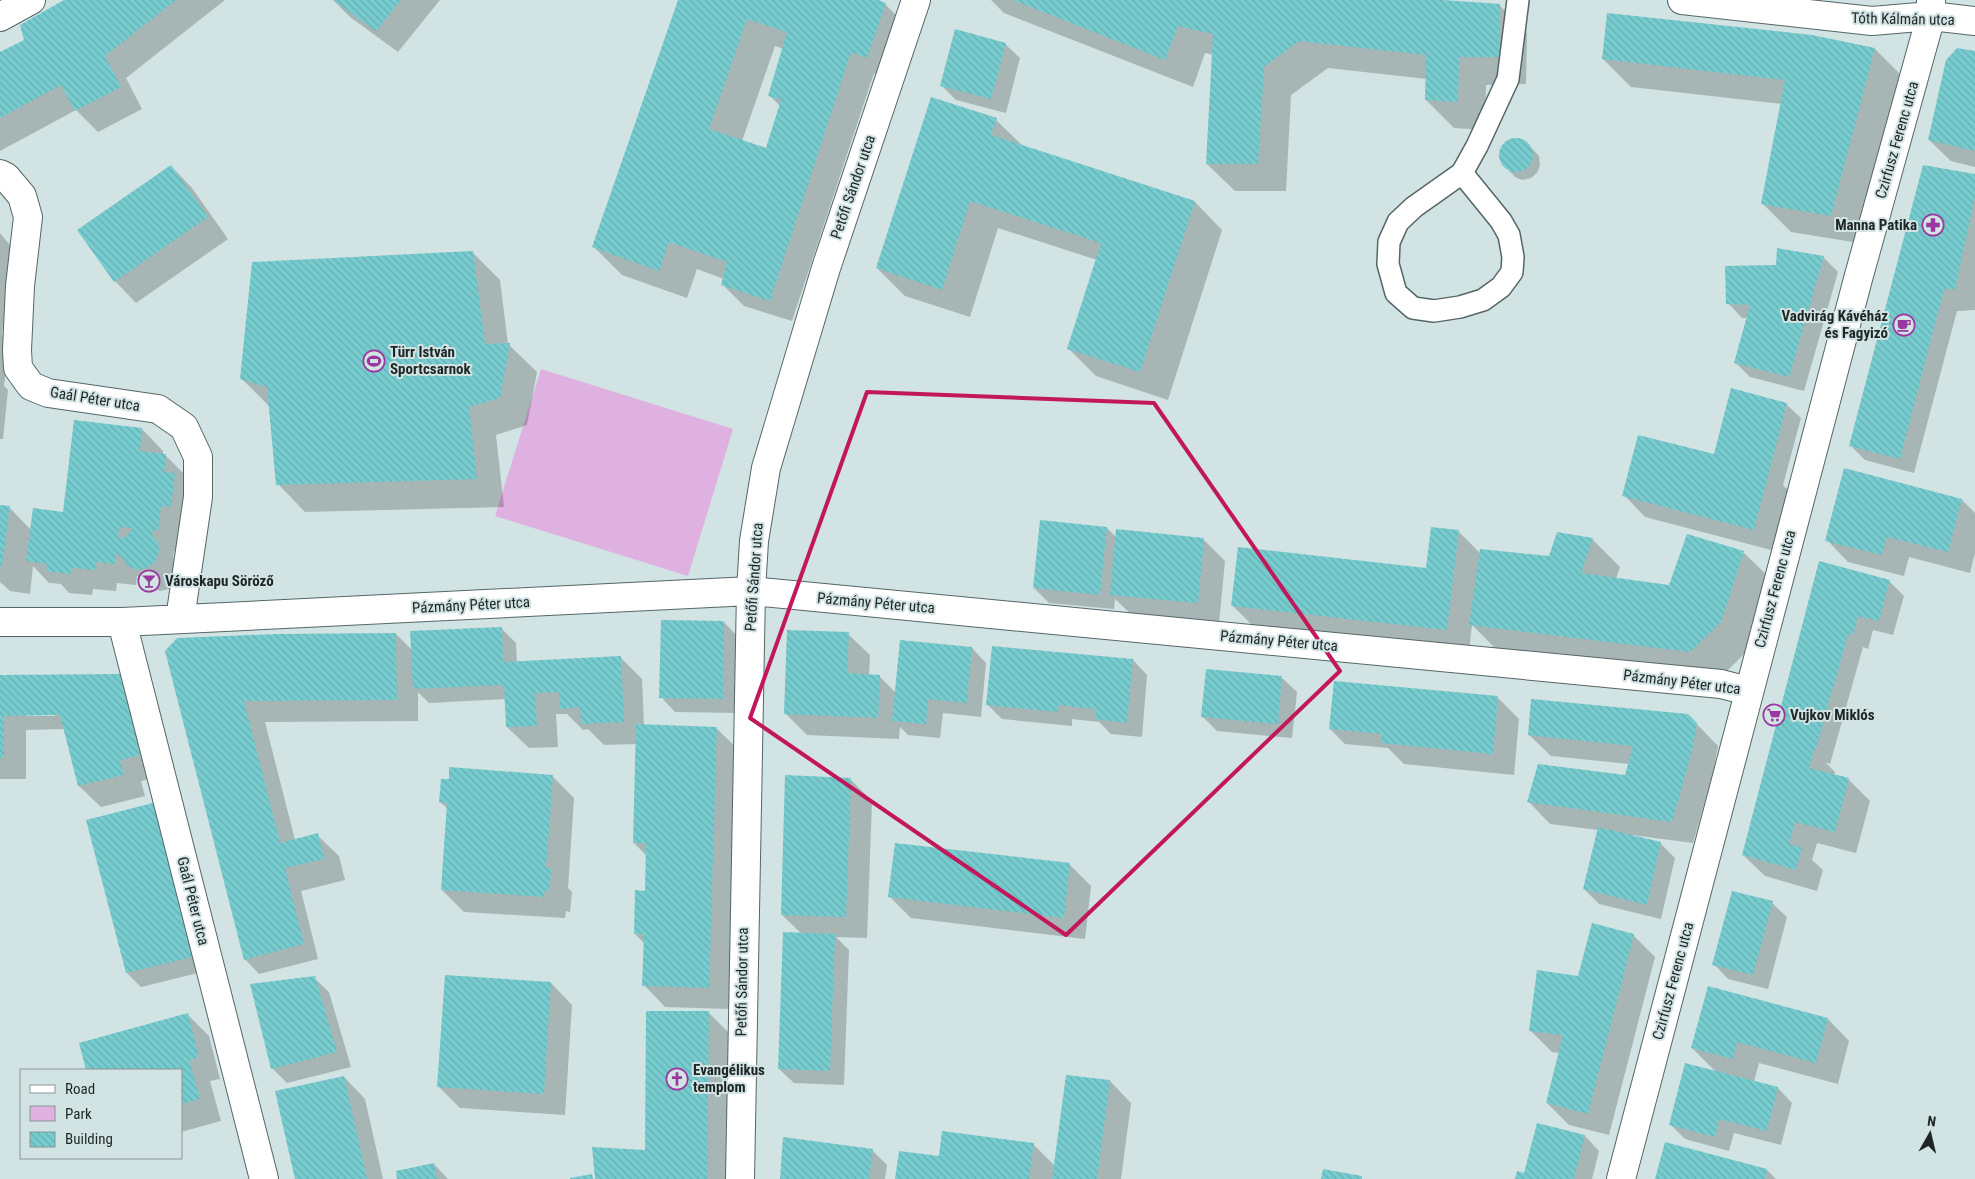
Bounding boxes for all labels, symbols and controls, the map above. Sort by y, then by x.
street label: Tóth Kálmán utca [1851,9,1955,29]
street label: Czirfusz Ferenc utca [1872,79,1922,201]
street label: Petőfi Sándor utca [827,133,879,241]
pharmacy icon: Manna Patika [1921,213,1945,237]
place label: Manna Patika [1835,216,1917,234]
place label: Vadvirág Kávéház és Fagyizó [1782,307,1888,342]
cafe icon: Vadvirág Kávéház és Fagyizó [1892,313,1916,337]
place label: Türr István Sportcsarnok [390,343,472,378]
sports icon: Türr István Sportcsarnok [362,349,386,373]
street label: Gaál Péter utca [49,383,141,415]
street label: Petőfi Sándor utca [741,522,767,632]
street label: Czirfusz Ferenc utca [1751,528,1799,650]
bar icon: Városkapu Söröző [137,569,161,593]
place label: Városkapu Söröző [165,572,274,590]
street label: Pázmány Péter utca [816,589,936,617]
street label: Pázmány Péter utca [412,593,530,617]
street label: Pázmány Péter utca [1219,627,1339,655]
street label: Pázmány Péter utca [1622,666,1742,698]
supermarket icon: Vujkov Miklós [1762,703,1786,727]
place label: Vujkov Miklós [1790,706,1875,724]
street label: Gaál Péter utca [173,855,213,947]
street label: Czirfusz Ferenc utca [1649,920,1697,1042]
street label: Petőfi Sándor utca [732,927,752,1037]
place label: Evangélikus templom [693,1061,765,1096]
church icon: Evangélikus templom [665,1067,689,1091]
legend [20,1069,182,1159]
text: Road [65,1080,95,1098]
text: Park [65,1105,92,1123]
north arrow [1905,1109,1955,1159]
text: N [1926,1113,1937,1130]
text: Building [65,1130,113,1148]

